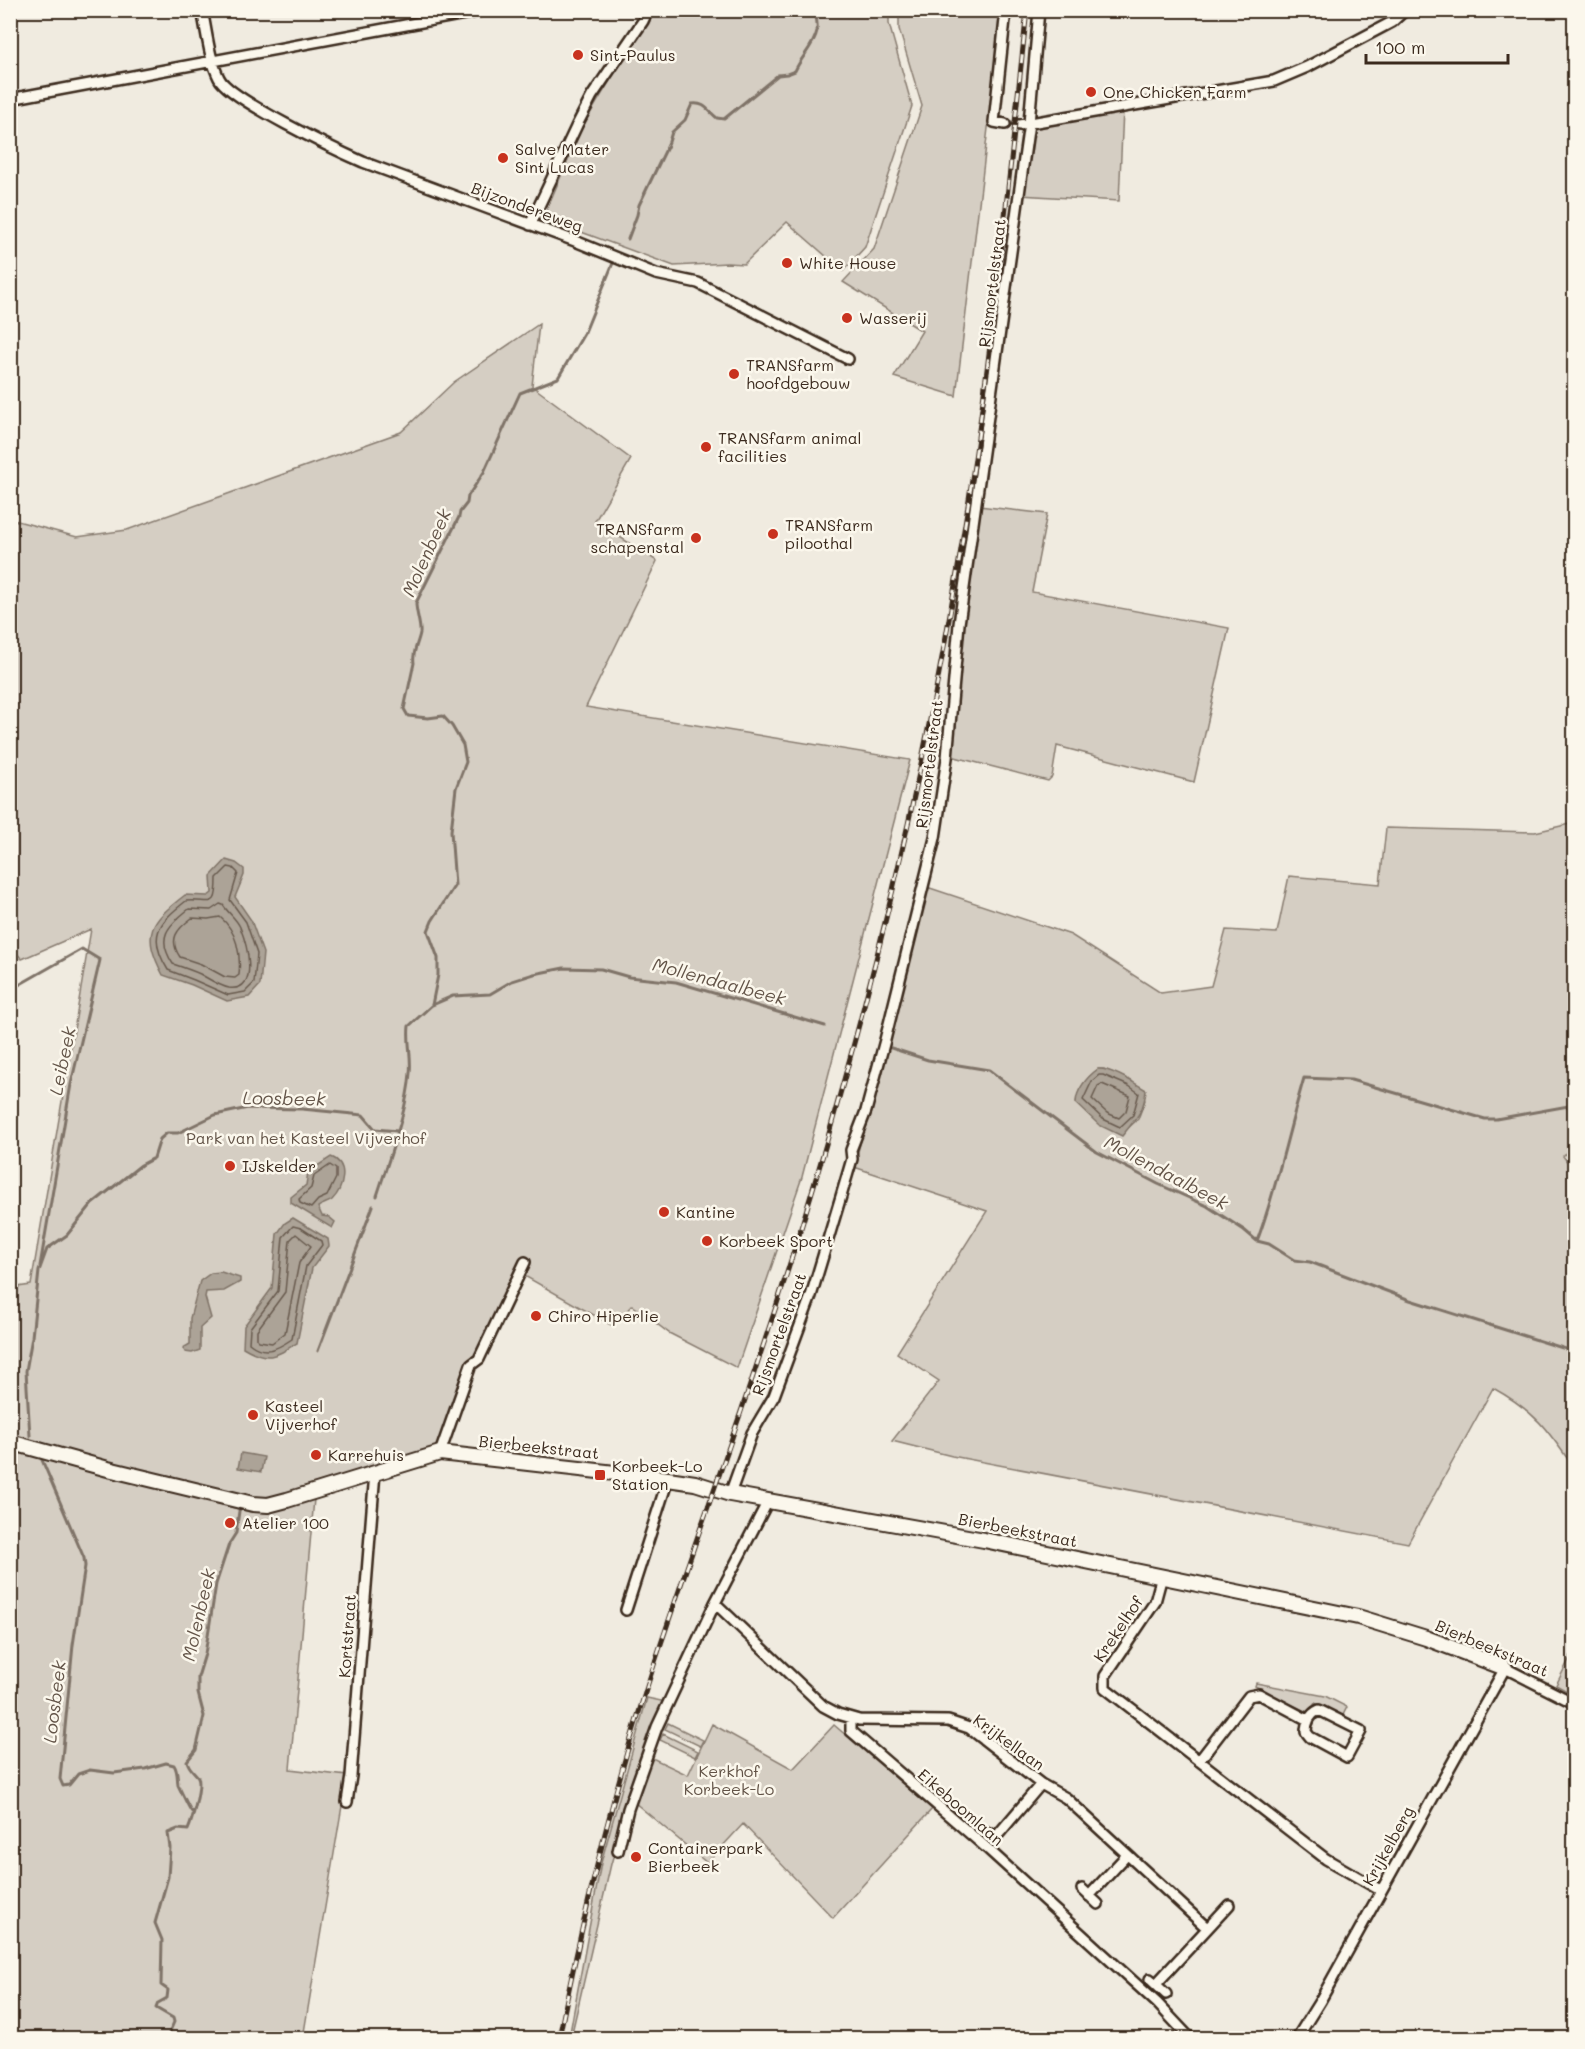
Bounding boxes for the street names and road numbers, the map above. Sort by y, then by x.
street label: Bijzondereweg [469,177,586,236]
street label: Rijsmortelstraat [973,217,1010,348]
street label: Rijsmortelstraat [910,698,947,829]
street label: Rijsmortelstraat [747,1269,811,1398]
street label: Bierbeekstraat [478,1430,600,1463]
street label: Bierbeekstraat [957,1508,1080,1551]
street label: Krekelhof [1088,1591,1148,1666]
street label: Kortstraat [333,1593,360,1679]
street label: Bierbeekstraat [1432,1614,1552,1681]
street label: Krijkellaan [969,1709,1049,1775]
street label: Eikeboomlaan [914,1764,1009,1850]
street label: Krijkelberg [1357,1802,1418,1889]

